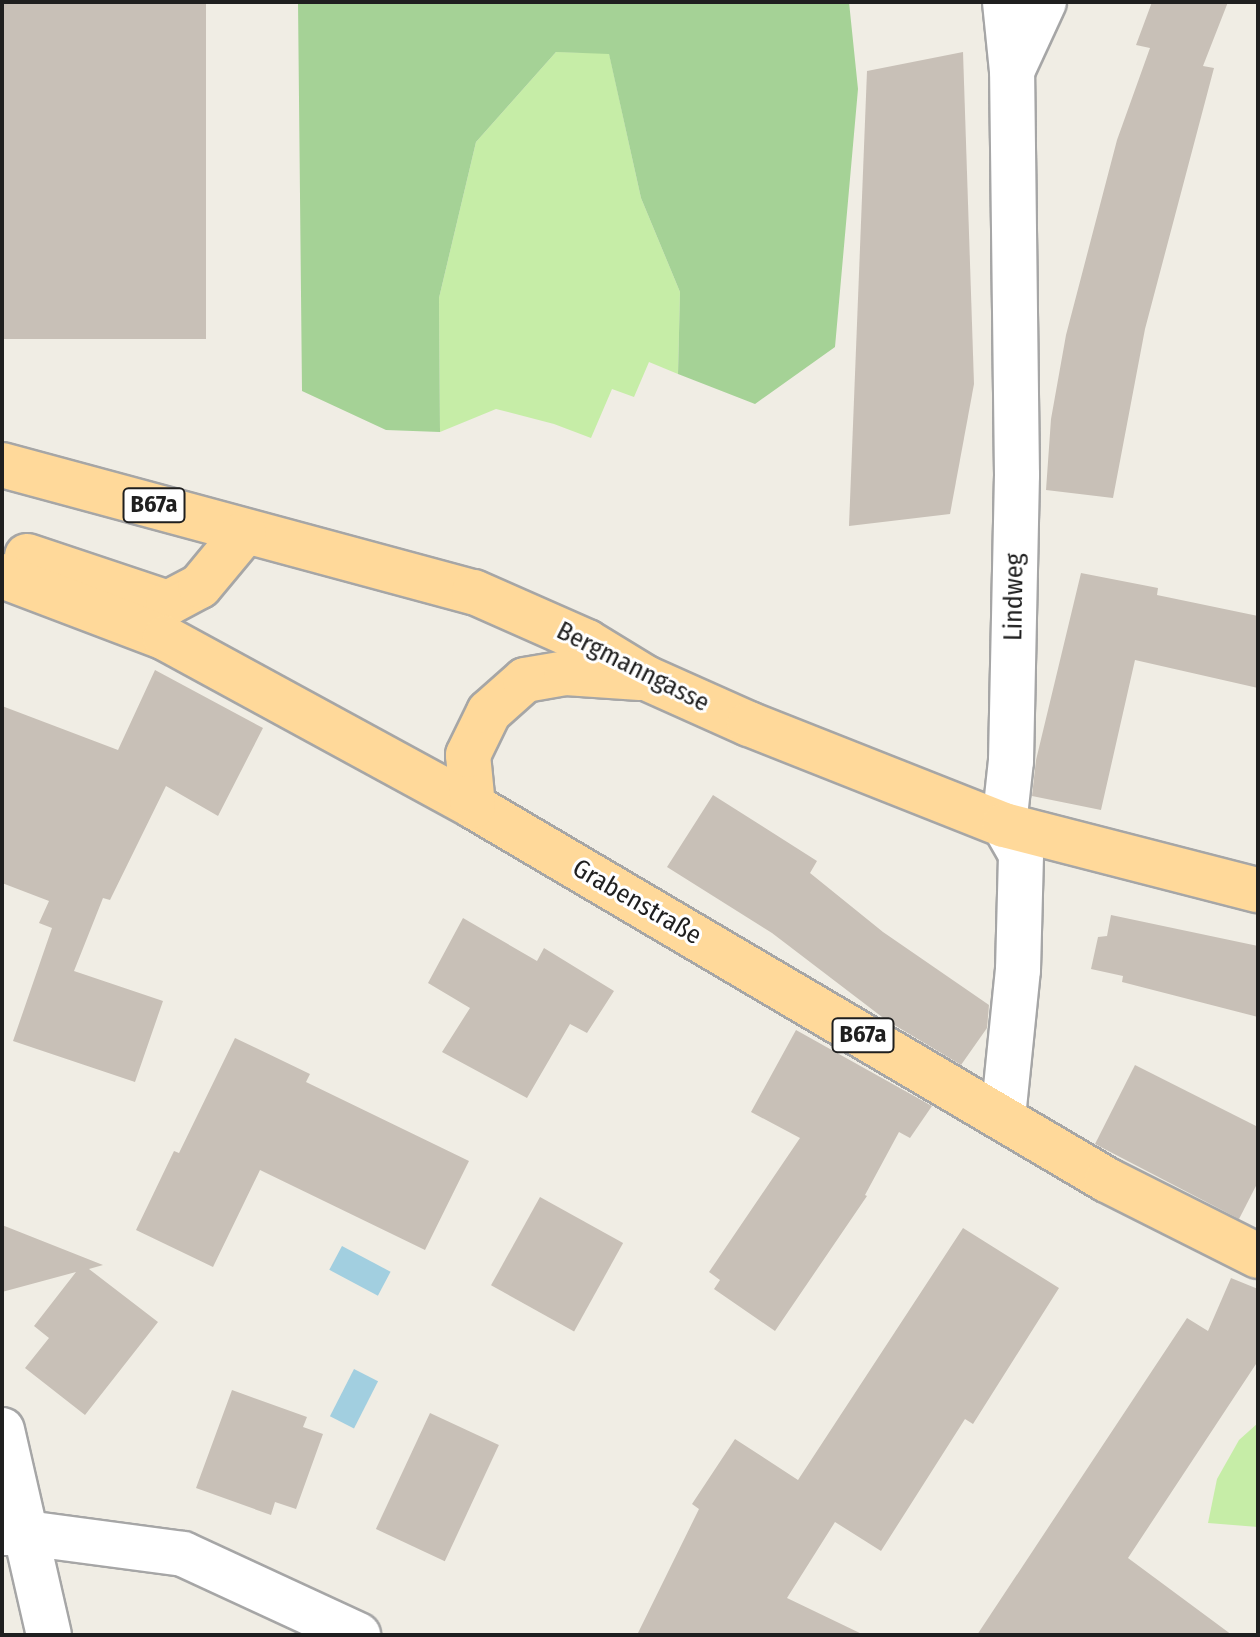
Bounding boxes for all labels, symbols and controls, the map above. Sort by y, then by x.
road number: B67a [122,485,186,525]
street label: Lindweg [998,553,1030,641]
street label: Bergmanngasse [551,615,715,719]
street label: Grabenstraße [567,853,707,951]
road number: B67a [831,1015,895,1055]

